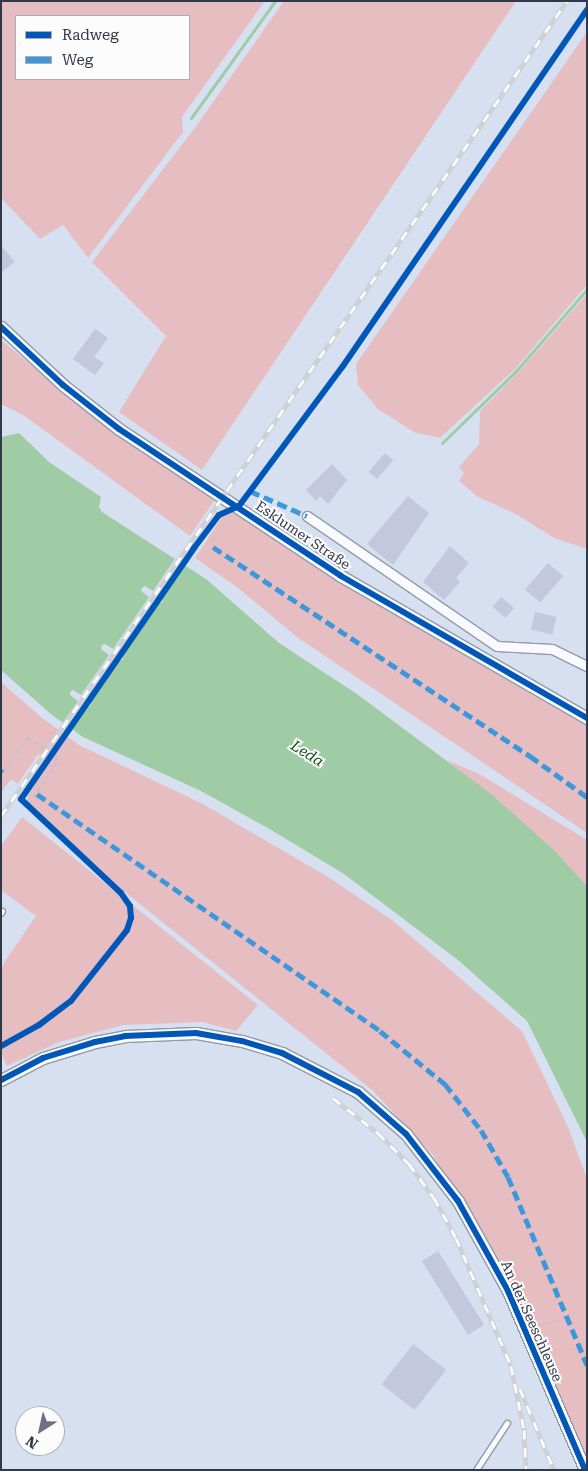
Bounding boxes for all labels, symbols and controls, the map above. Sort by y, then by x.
legend [15,15,190,80]
text: Radweg [62,26,119,44]
text: Weg [62,51,93,69]
street label: Esklumer Straße [252,497,354,573]
water label: Leda [287,737,327,771]
street label: An der Seeschleuse [498,1258,566,1384]
north arrow [15,1406,65,1456]
text: N [23,1433,41,1452]

